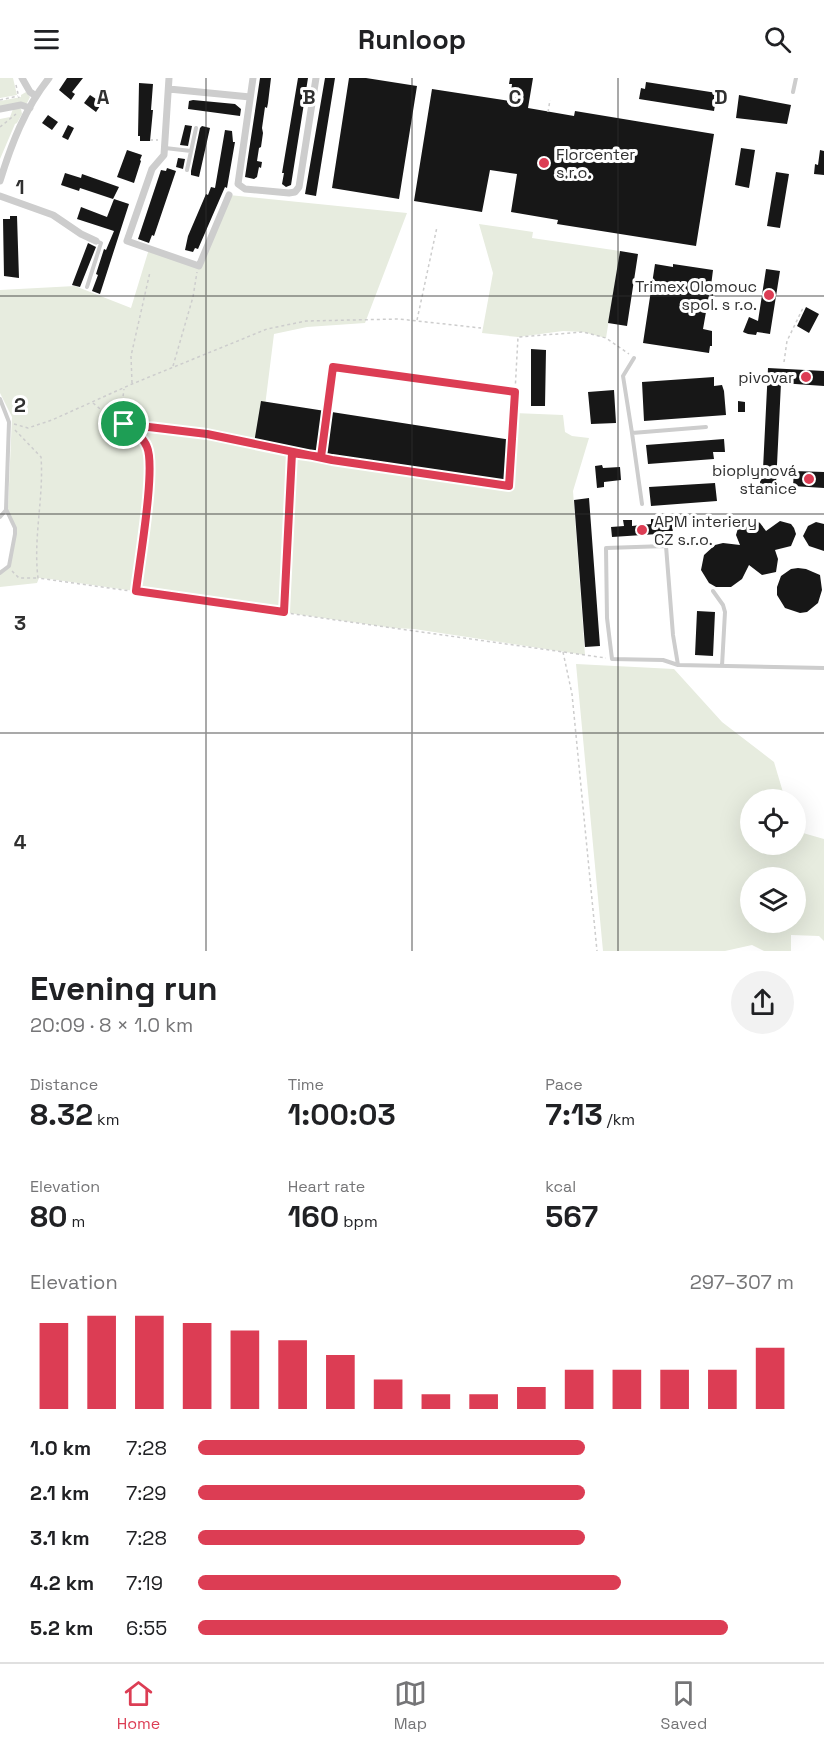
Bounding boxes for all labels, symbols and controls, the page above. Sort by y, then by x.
text: Runloop [358,22,466,57]
icon: menu [30,23,63,56]
icon: search [761,23,794,56]
text: A [97,84,110,110]
text: B [302,84,316,110]
text: C [509,84,522,110]
text: D [714,84,728,110]
place label: Florcenter s.r.o. [556,144,635,183]
marker: Florcenter s.r.o. [537,156,551,170]
text: 1 [15,174,25,200]
place label: Trimex Olomouc spol. s r.o. [635,276,757,315]
marker: Trimex Olomouc spol. s r.o. [762,288,776,302]
place label: pivovar [738,367,794,388]
marker: pivovar [799,370,813,384]
text: 2 [14,392,26,418]
pin [98,398,149,449]
icon: arrive [107,407,140,440]
place label: bioplynová stanice [712,460,797,499]
marker: bioplynová stanice [802,472,816,486]
place label: APM interiery CZ s.r.o. [654,511,757,550]
marker: APM interiery CZ s.r.o. [635,523,649,537]
text: 3 [14,610,26,636]
map controls [740,789,806,933]
button: locate [740,789,806,855]
text: 4 [14,829,27,855]
button: layers [740,867,806,933]
text: Evening run [30,968,218,1010]
button: share [731,971,794,1034]
text: 20:09 · 8 × 1.0 km [30,1012,193,1038]
text: Distance [30,1074,98,1095]
text: Time [288,1074,324,1095]
text: Pace [545,1074,583,1095]
text: 8.32 [30,1095,93,1134]
text: 1:00:03 [288,1095,396,1134]
text: 7:13 [545,1095,603,1134]
text: km [93,1109,119,1130]
text: /km [603,1109,635,1130]
text: Elevation [30,1176,100,1197]
text: Heart rate [288,1176,365,1197]
text: kcal [545,1176,576,1197]
text: 80 [30,1197,67,1236]
text: 160 [288,1197,339,1236]
text: 567 [545,1197,598,1236]
text: m [67,1211,85,1232]
text: bpm [339,1211,378,1232]
text: Elevation [30,1269,118,1295]
text: 297–307 m [690,1269,794,1295]
text: 1.0 km [30,1435,91,1461]
text: 7:28 [126,1435,167,1461]
text: 2.1 km [30,1480,89,1506]
text: 7:29 [126,1480,167,1506]
text: 3.1 km [30,1525,90,1551]
text: 7:28 [126,1525,167,1551]
text: 4.2 km [30,1570,94,1596]
text: 7:19 [126,1570,163,1596]
text: 5.2 km [30,1615,93,1641]
text: 6:55 [126,1615,167,1641]
tab: Home [117,1677,160,1734]
tab: Map [394,1677,427,1734]
tab: Saved [661,1677,707,1734]

